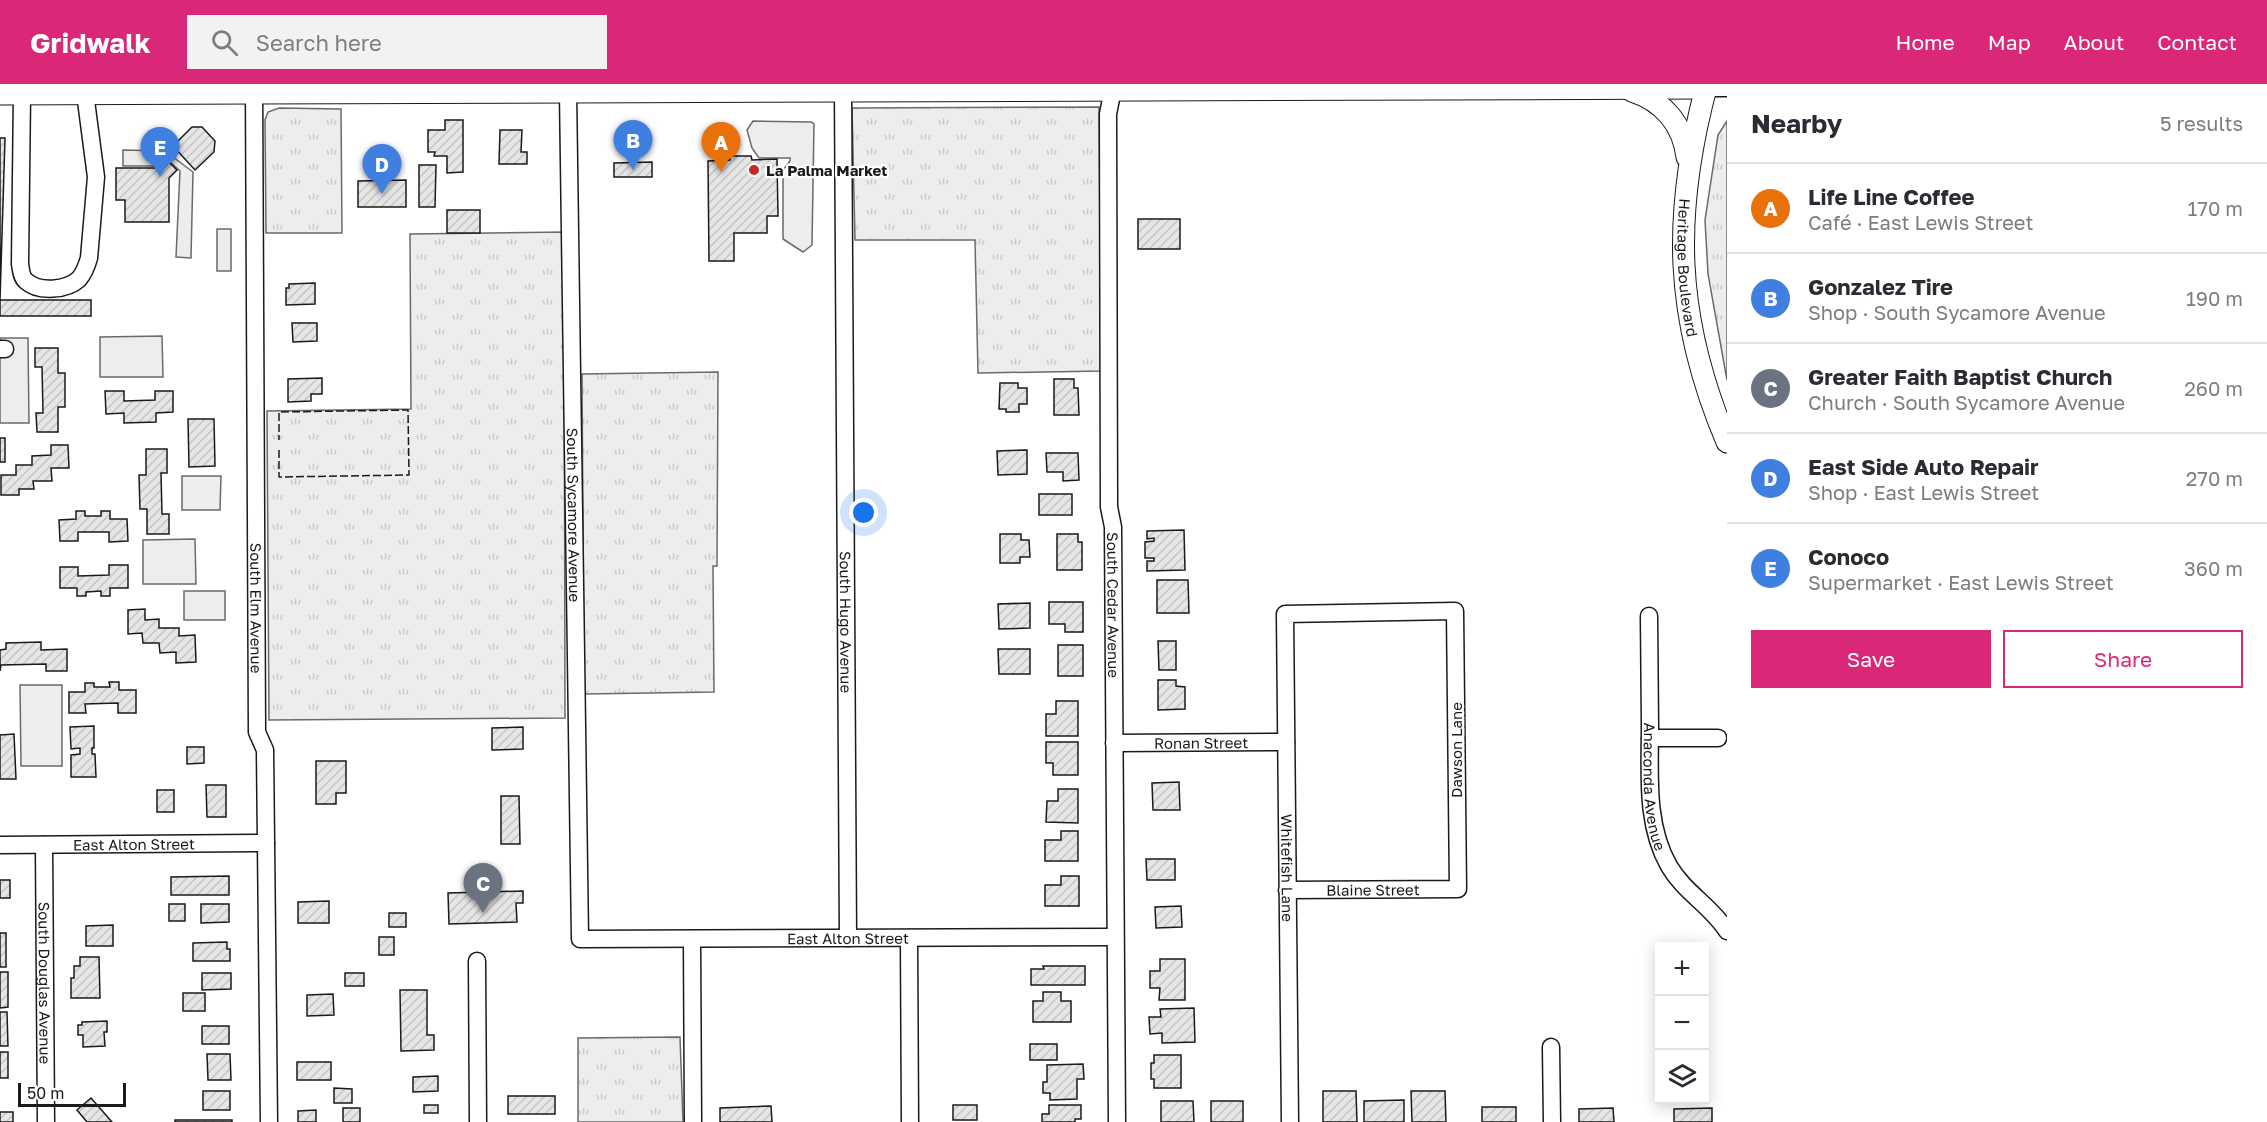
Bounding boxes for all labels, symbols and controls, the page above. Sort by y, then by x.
search box [187,15,607,69]
text: Gridwalk [30,26,151,59]
icon: search [208,26,241,59]
text: Search here [256,29,382,56]
text: Home [1895,29,1955,55]
text: Map [1988,29,2031,55]
text: About [2064,29,2124,55]
text: Contact [2157,29,2237,55]
text: Nearby [1751,108,1842,139]
text: 5 results [2160,111,2243,135]
pin: B [614,120,652,170]
pin: A [702,122,740,172]
pin: E [140,128,180,177]
pin: D [362,144,401,194]
place label: La Palma Market [766,161,887,179]
marker: La Palma Market [747,163,761,177]
text: Life Line Coffee [1808,183,1974,210]
text: A [1763,196,1778,220]
text: 170 m [2188,196,2243,220]
street label: Heritage Boulevard [1674,198,1702,338]
text: Café · East Lewis Street [1808,210,2033,234]
text: Gonzalez Tire [1808,273,1953,300]
text: B [1763,286,1778,310]
text: 190 m [2186,286,2243,310]
text: Shop · South Sycamore Avenue [1808,300,2106,324]
text: Greater Faith Baptist Church [1808,363,2112,390]
text: C [1763,376,1778,400]
text: 260 m [2184,376,2243,400]
text: Church · South Sycamore Avenue [1808,390,2125,414]
street label: South Sycamore Avenue [564,428,584,603]
text: East Side Auto Repair [1808,453,2039,480]
text: D [1763,466,1778,490]
text: 270 m [2186,466,2243,490]
text: Shop · East Lewis Street [1808,480,2039,504]
your location [849,498,878,527]
street label: South Cedar Avenue [1104,532,1123,678]
street label: South Elm Avenue [247,543,266,674]
text: Conoco [1808,543,1889,570]
street label: South Hugo Avenue [837,551,856,693]
text: E [1764,556,1777,580]
text: 360 m [2184,556,2243,580]
text: Supermarket · East Lewis Street [1808,570,2114,594]
button: Save [1751,630,1991,688]
button: Share [2003,630,2243,688]
street label: Dawson Lane [1447,702,1465,798]
street label: Anaconda Avenue [1641,723,1670,853]
street label: Ronan Street [1154,733,1248,752]
street label: Whitefish Lane [1278,814,1297,922]
street label: East Alton Street [73,835,195,853]
pin: C [464,864,502,913]
street label: Blaine Street [1326,880,1420,899]
street label: South Douglas Avenue [35,902,55,1065]
street label: East Alton Street [787,929,909,947]
map controls [1655,942,1709,1104]
button: + [1655,942,1709,996]
button: − [1655,996,1709,1050]
button: layers [1655,1050,1709,1104]
scale bar [18,1080,126,1108]
text: 50 m [27,1083,64,1103]

